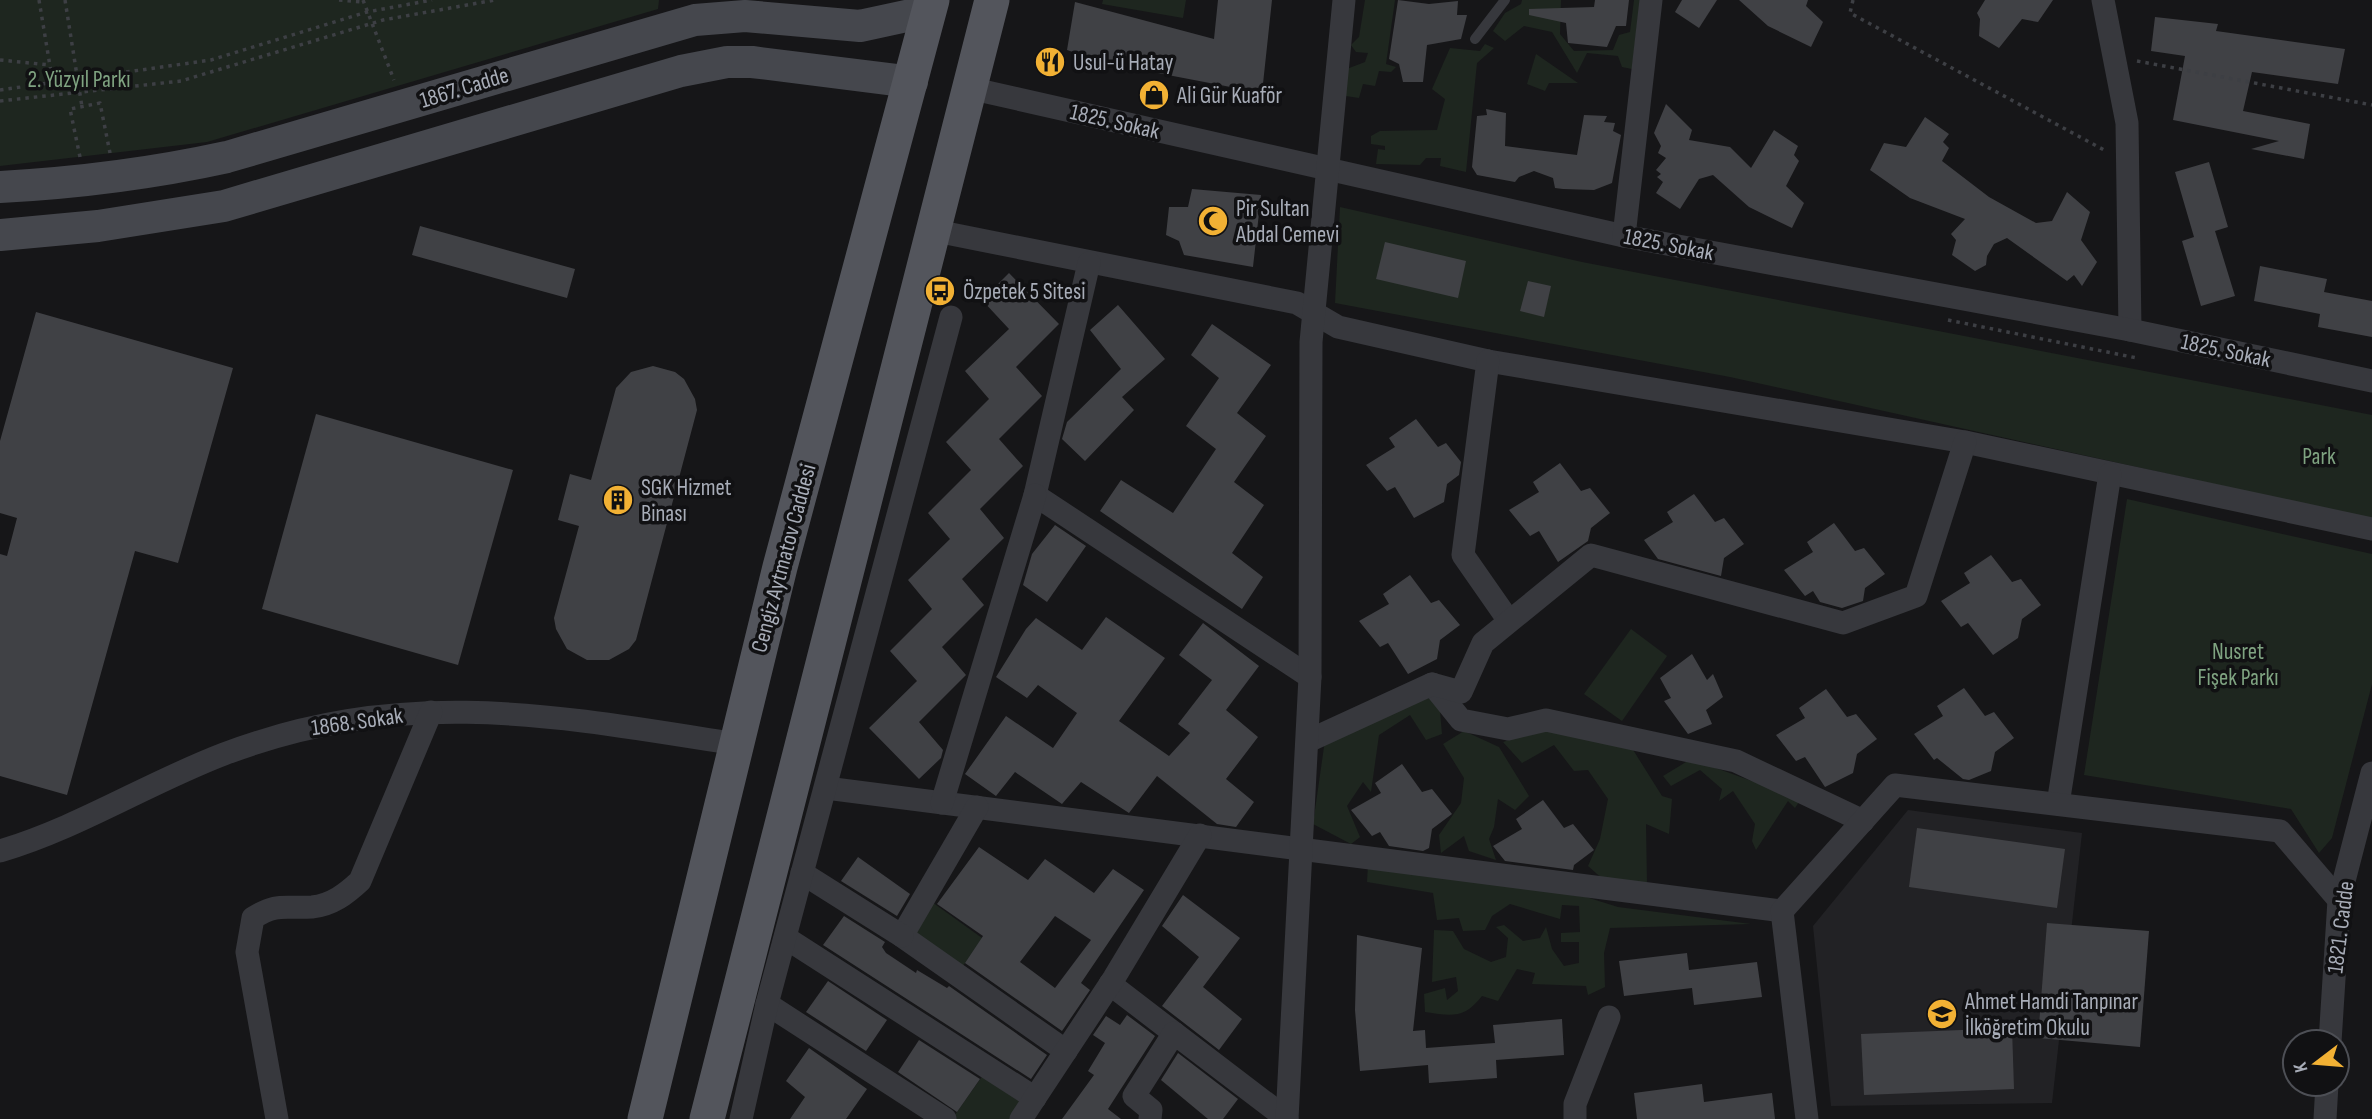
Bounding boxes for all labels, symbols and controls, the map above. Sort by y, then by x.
restaurant icon: Usul-ü Hatay [1033,45,1067,79]
place label: Usul-ü Hatay [1073,49,1173,77]
street label: 1867. Cadde [417,61,512,115]
park label: 2. Yüzyıl Parkı [27,66,131,94]
shop icon: Ali Gür Kuaför [1137,78,1171,112]
place label: Ali Gür Kuaför [1176,82,1283,110]
street label: 1825. Sokak [1067,98,1162,146]
place label: Pir Sultan Abdal Cemevi [1235,195,1339,249]
mosque icon: Pir Sultan Abdal Cemevi [1196,204,1230,238]
street label: 1825. Sokak [1622,223,1716,267]
bus stop icon: Özpetek 5 Sitesi [923,274,957,308]
place label: Özpetek 5 Sitesi [963,278,1085,306]
street label: 1825. Sokak [2178,328,2273,374]
park label: Park [2302,443,2336,471]
street label: Cengiz Aytmatov Caddesi [745,461,823,656]
place label: SGK Hizmet Binası [641,474,732,528]
building icon: SGK Hizmet Binası [601,483,635,517]
park label: Nusret Fişek Parkı [2197,638,2279,692]
street label: 1868. Sokak [310,702,405,742]
street label: 1821. Cadde [2321,879,2361,975]
place label: Ahmet Hamdi Tanpınar İlköğretim Okulu [1964,988,2138,1042]
school or university icon: Ahmet Hamdi Tanpınar İlköğretim Okulu [1925,997,1959,1031]
north arrow [2281,1028,2351,1098]
text: K [2289,1059,2313,1075]

